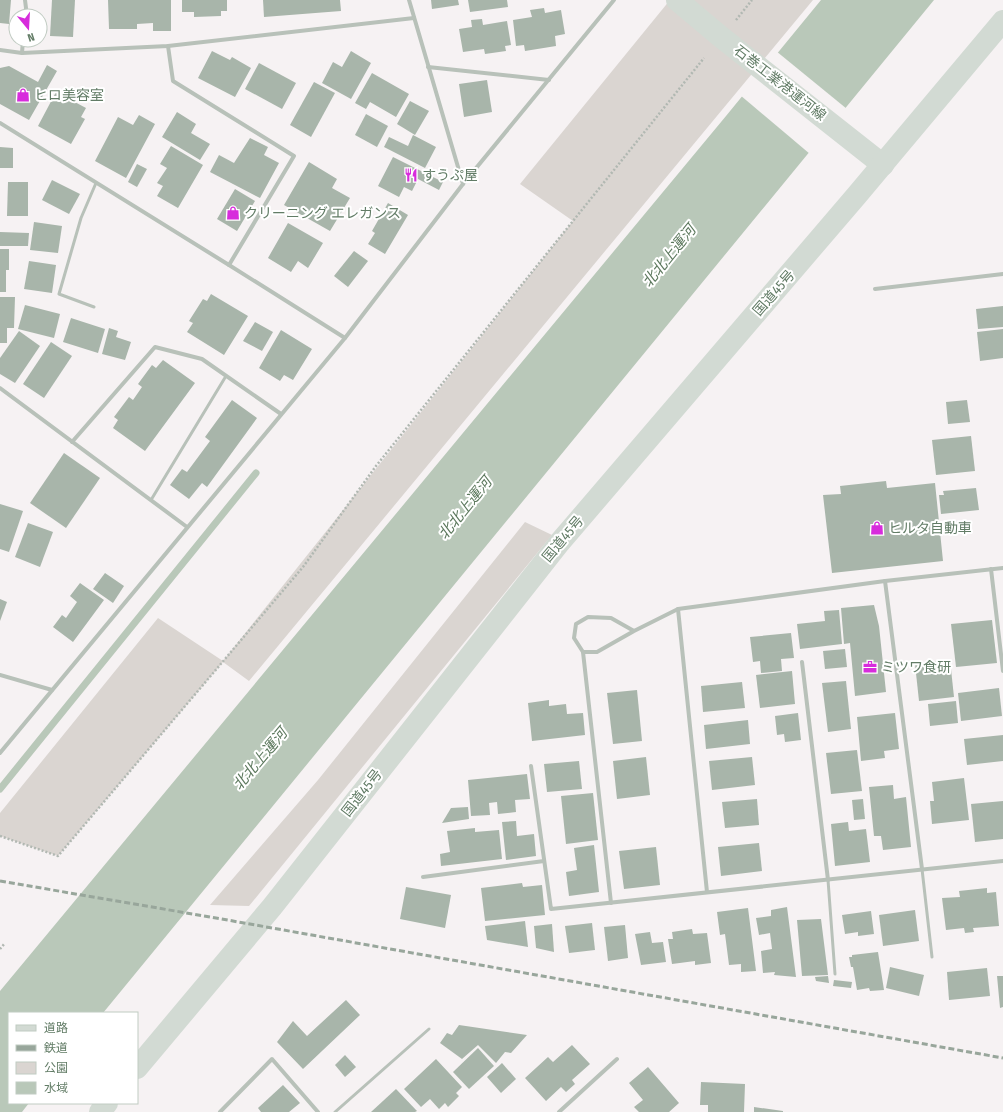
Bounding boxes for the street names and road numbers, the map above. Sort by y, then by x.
street label: 石巻工業港運河線 [731,42,829,124]
street label: 国道45号 [750,267,798,319]
street label: 国道45号 [539,512,587,566]
street label: 国道45号 [338,766,386,820]

